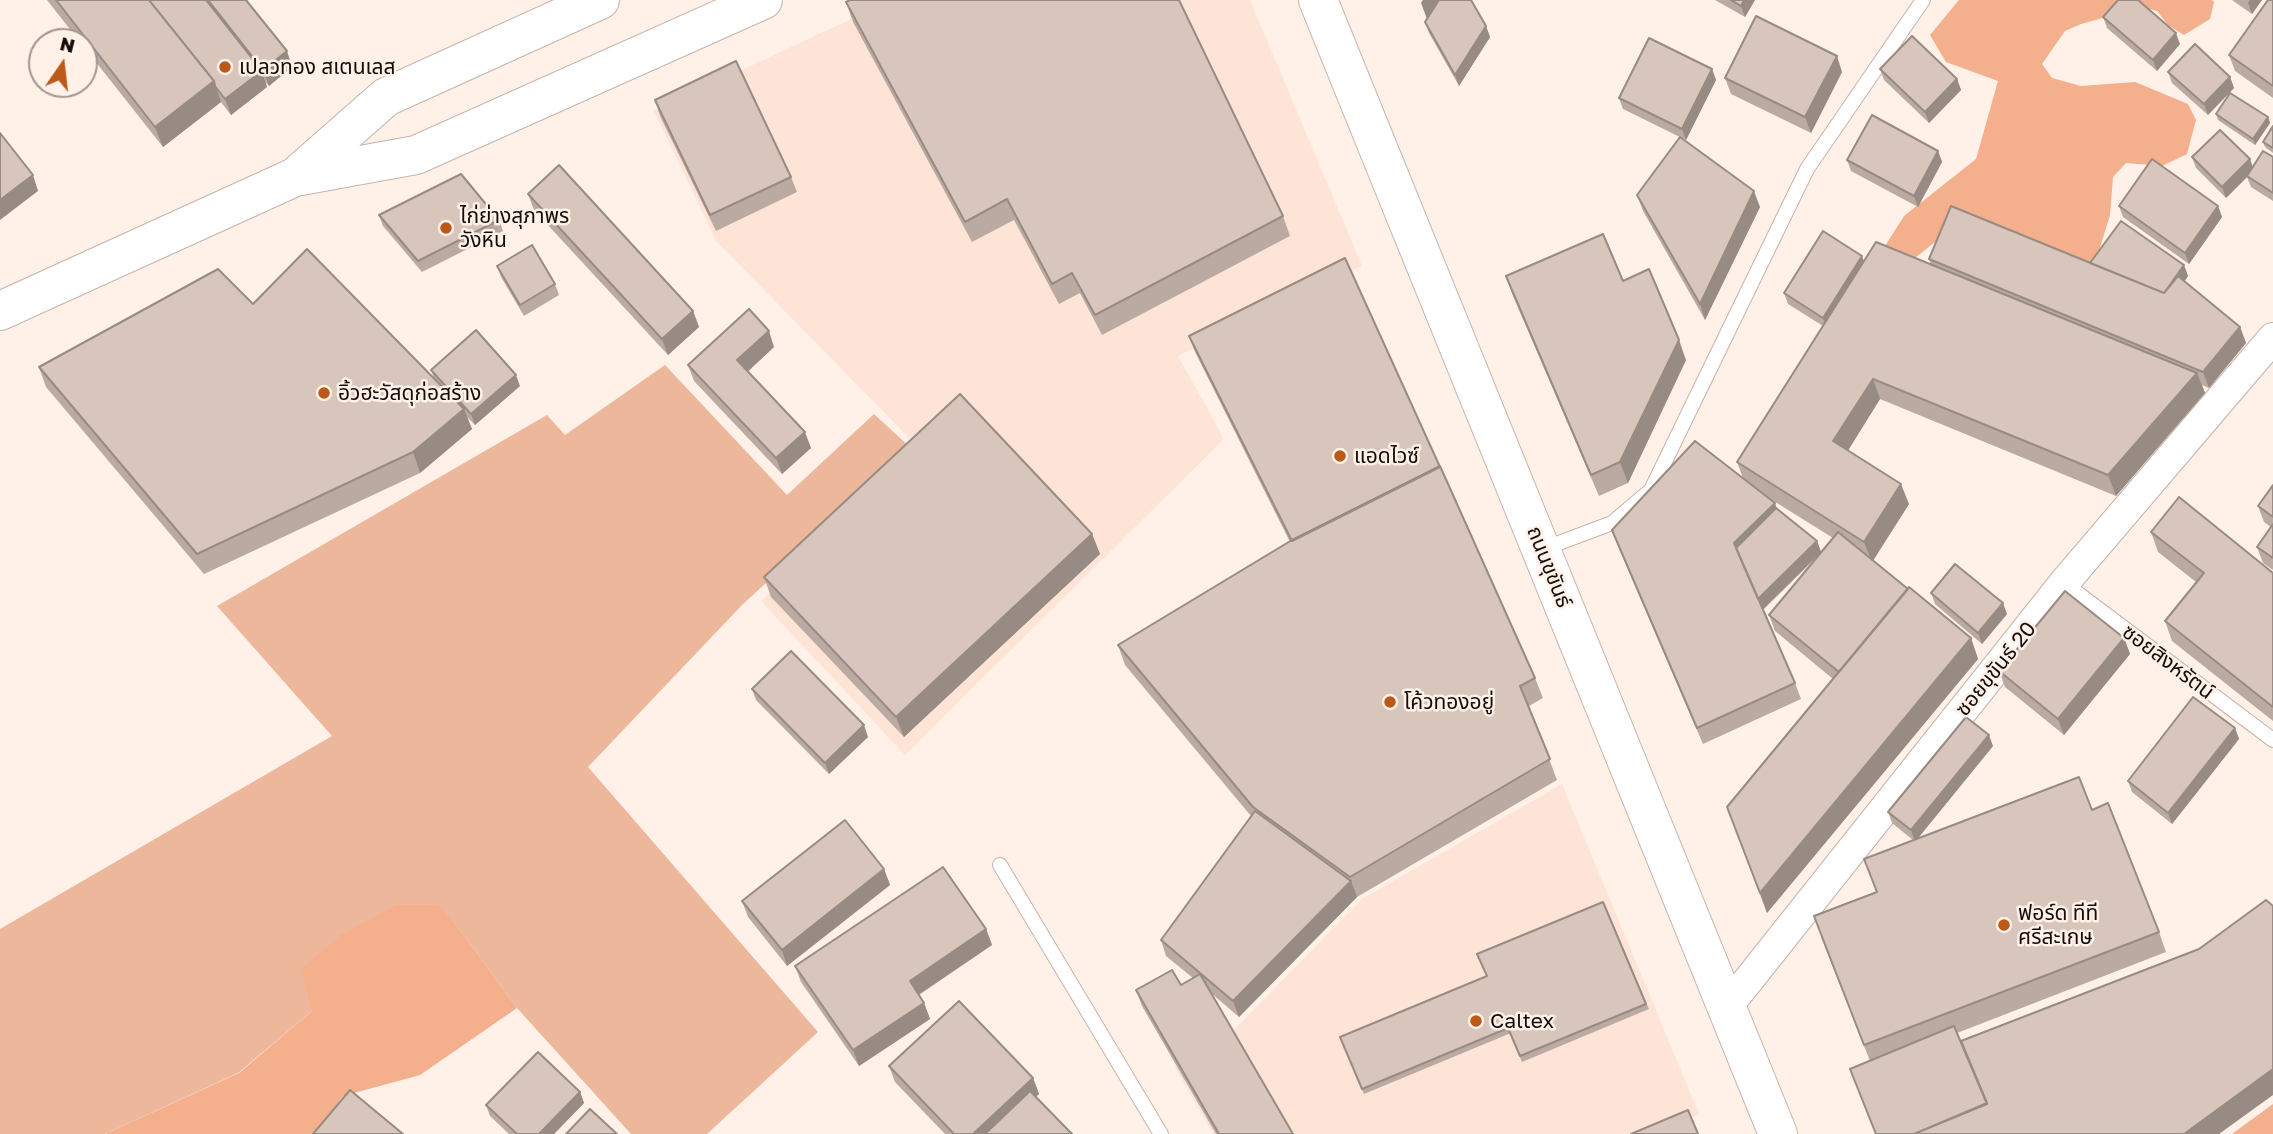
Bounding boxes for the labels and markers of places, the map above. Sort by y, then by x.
place label: เปลวทอง สเตนเลส [239,54,396,80]
marker: เปลวทอง สเตนเลส [217,59,233,75]
place label: ไก่ย่างสุภาพร วังหิน [460,203,569,253]
marker: ไก่ย่างสุภาพร วังหิน [438,220,454,236]
place label: อิ้วฮะวัสดุก่อสร้าง [338,380,481,406]
marker: อิ้วฮะวัสดุก่อสร้าง [316,385,332,401]
place label: แอดไวซ์ [1354,443,1419,469]
marker: แอดไวซ์ [1332,448,1348,464]
place label: โค้วทองอยู่ [1404,689,1494,715]
marker: โค้วทองอยู่ [1382,694,1398,710]
place label: ฟอร์ด ทีที ศรีสะเกษ [2018,900,2098,950]
marker: ฟอร์ด ทีที ศรีสะเกษ [1996,917,2012,933]
place label: Caltex [1490,1008,1554,1034]
marker: Caltex [1468,1013,1484,1029]

